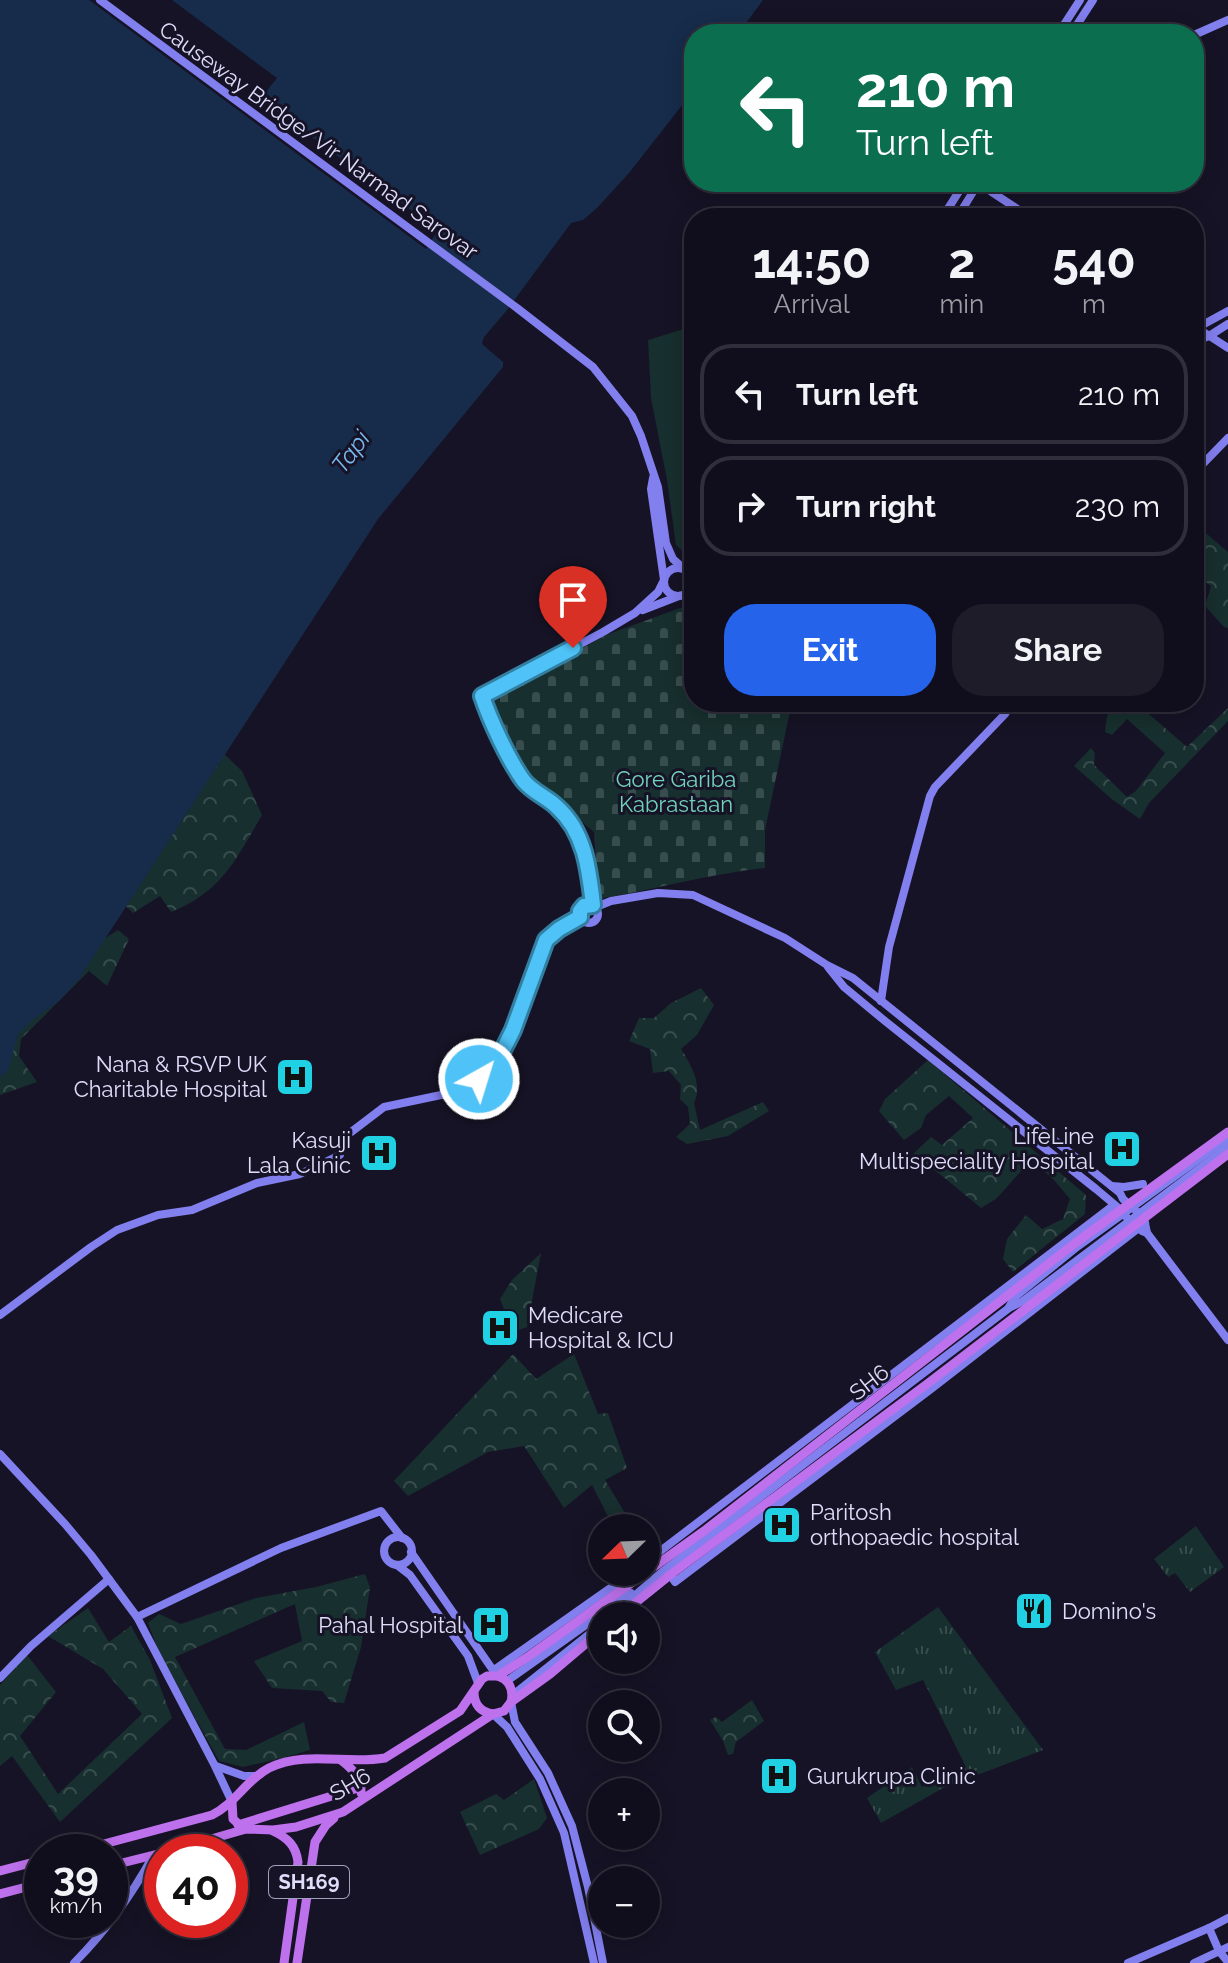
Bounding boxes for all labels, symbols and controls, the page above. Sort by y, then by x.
street label: Causeway Bridge/Vir Narmad Sarovar [155,16,484,265]
text: 210 m [856,54,1015,120]
icon: left [724,56,828,160]
text: Turn left [856,121,994,163]
text: 14:50 [752,233,871,289]
text: 2 [948,233,975,289]
text: 540 [1052,233,1136,289]
text: Arrival [774,289,850,319]
text: min [939,289,984,319]
text: m [1082,289,1106,319]
icon: left [728,372,772,416]
text: Turn left [796,377,918,412]
text: 210 m [1078,377,1160,412]
water label: Tapi [325,424,376,479]
icon: right [728,484,772,528]
text: Turn right [796,489,936,524]
text: 230 m [1075,489,1160,524]
pin [539,566,607,648]
icon: arrive [551,578,595,622]
button: Exit [724,604,936,696]
button: Share [952,604,1164,696]
park label: Gore Gariba Kabrastaan [616,766,736,817]
position arrow [437,1037,521,1121]
place label: Nana & RSVP UK Charitable Hospital [74,1051,268,1102]
hospital icon: Nana & RSVP UK Charitable Hospital [274,1056,316,1098]
place label: LifeLine Multispeciality Hospital [859,1123,1094,1174]
place label: Kasuji Lala Clinic [247,1127,351,1178]
hospital icon: LifeLine Multispeciality Hospital [1101,1128,1143,1170]
hospital icon: Kasuji Lala Clinic [358,1132,400,1174]
place label: Medicare Hospital & ICU [528,1302,674,1353]
hospital icon: Medicare Hospital & ICU [479,1307,521,1349]
street label: SH6 [844,1359,894,1405]
place label: Paritosh orthopaedic hospital [810,1499,1019,1550]
hospital icon: Paritosh orthopaedic hospital [761,1504,803,1546]
north arrow [588,1514,660,1586]
map controls [588,1514,660,1938]
restaurant icon: Domino's [1013,1590,1055,1632]
place label: Domino's [1062,1598,1156,1624]
button: sound [588,1602,660,1674]
hospital icon: Pahal Hospital [470,1604,512,1646]
place label: Pahal Hospital [318,1612,463,1638]
button: search [588,1690,660,1762]
hospital icon: Gurukrupa Clinic [758,1755,800,1797]
street label: SH6 [325,1762,375,1806]
place label: Gurukrupa Clinic [807,1763,976,1789]
button: + [588,1778,660,1850]
speed limit sign: 40 [144,1834,248,1938]
text: 39 [53,1852,99,1899]
road number: SH169 [269,1866,349,1898]
button: − [588,1866,660,1938]
text: km/h [50,1894,102,1918]

